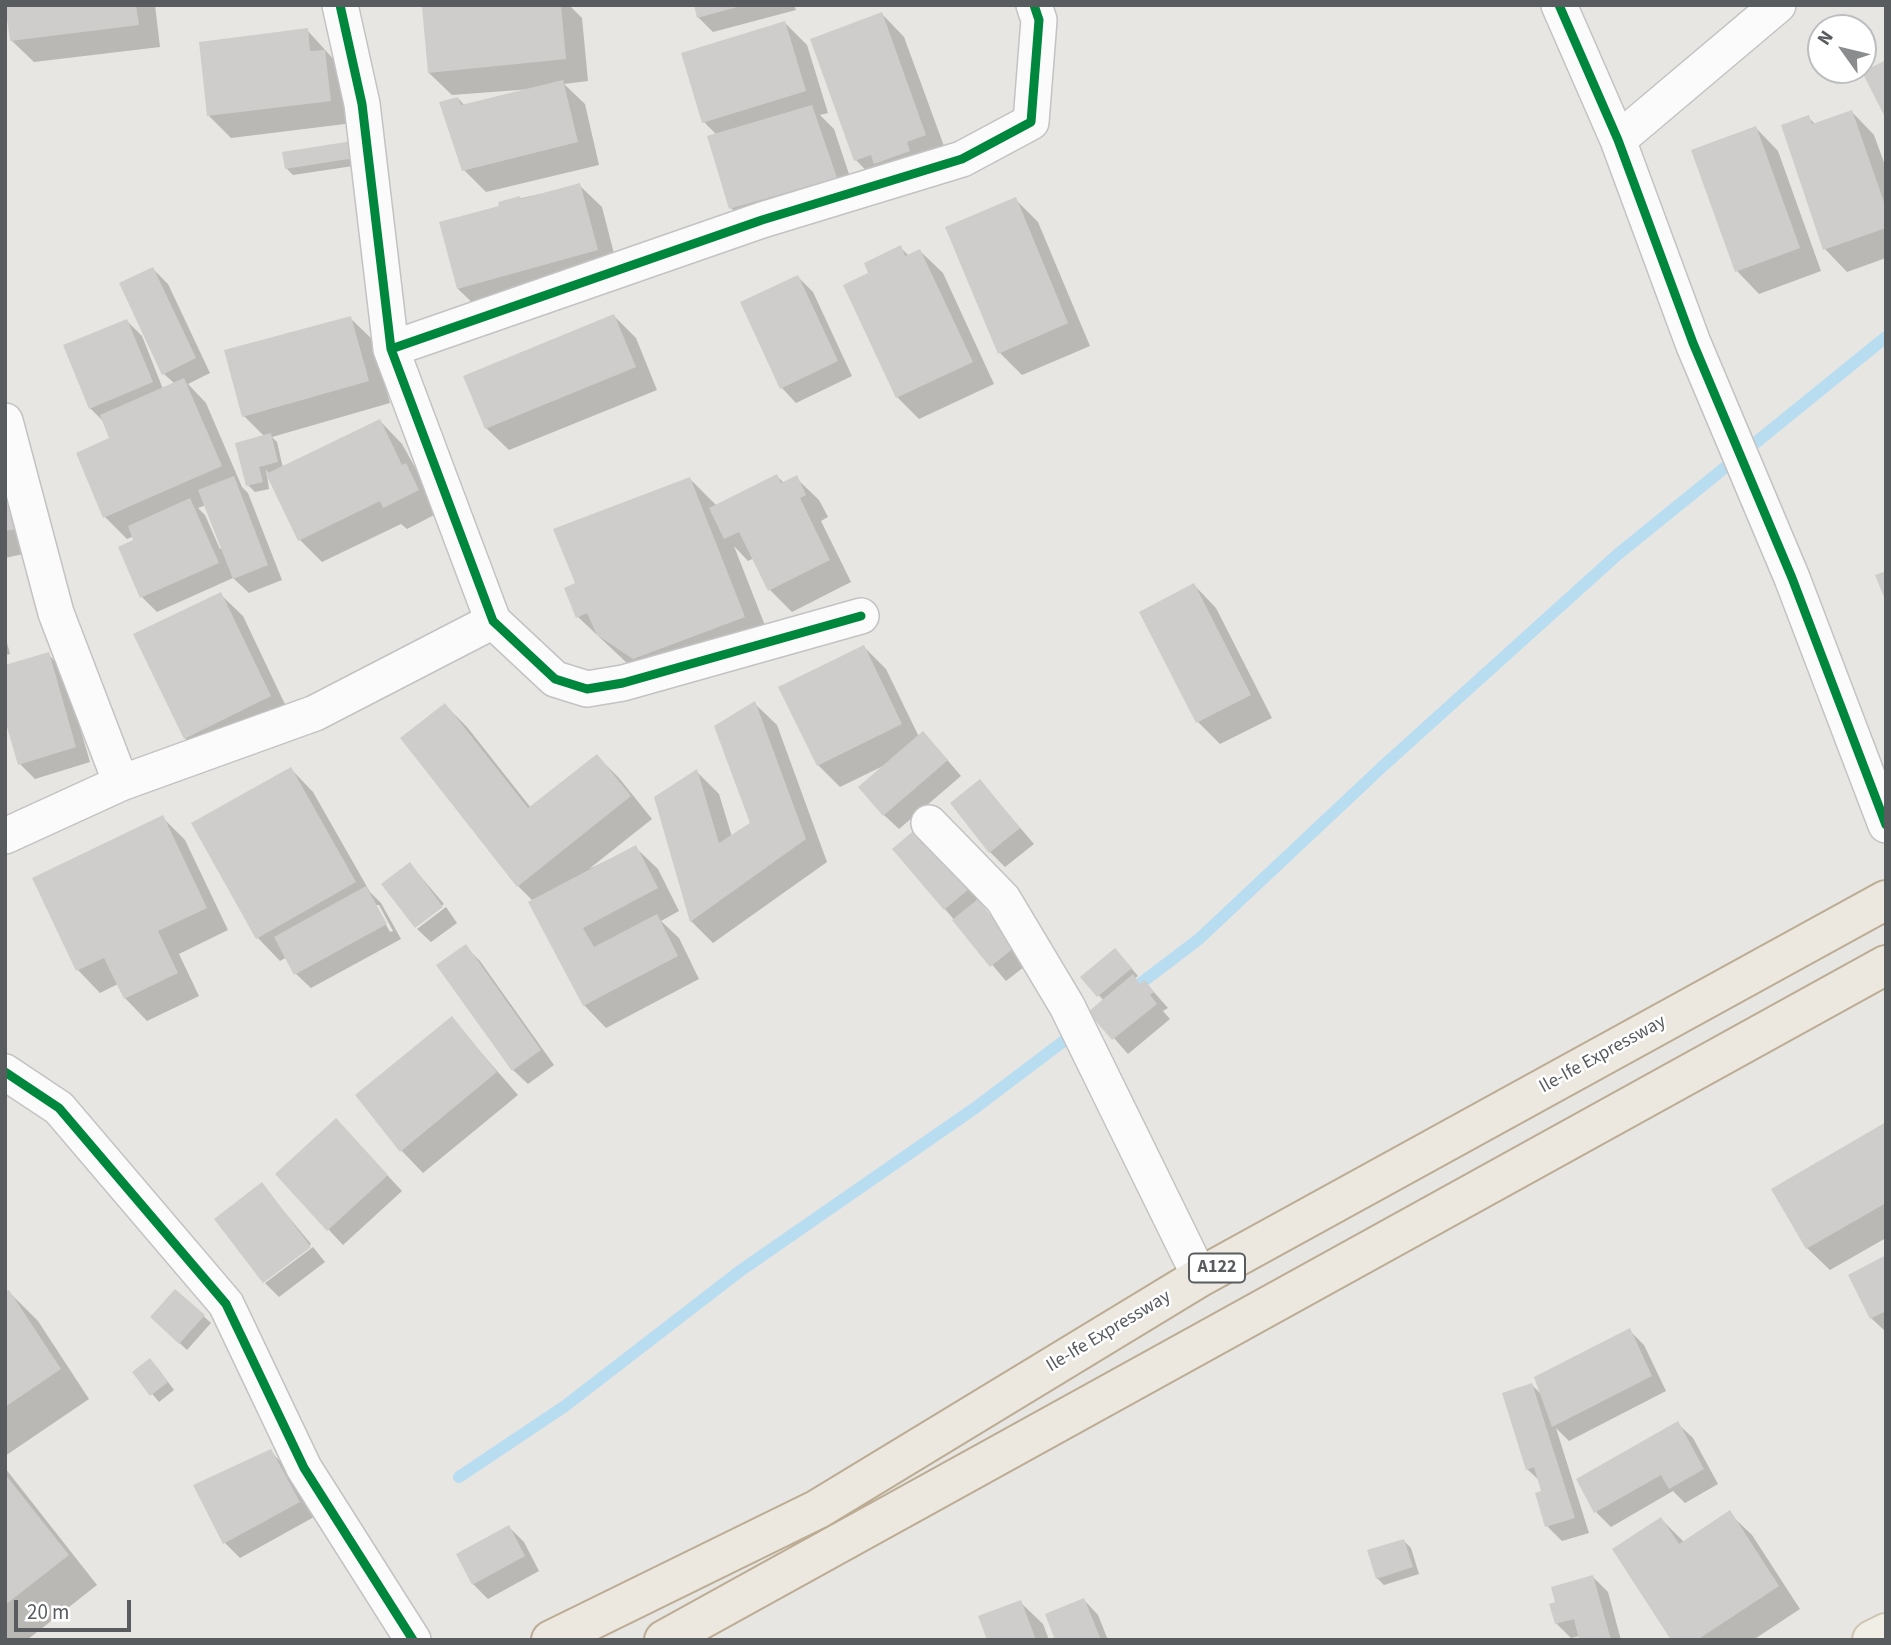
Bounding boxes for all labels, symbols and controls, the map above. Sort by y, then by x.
north arrow [1807,14,1877,84]
text: N [1811,25,1841,51]
street label: Ile-Ife Expressway [1536,1011,1670,1099]
road number: A122 [1189,1254,1245,1282]
street label: Ile-Ife Expressway [1043,1286,1175,1378]
scale bar [18,1586,135,1630]
text: 20 m [27,1597,69,1627]

